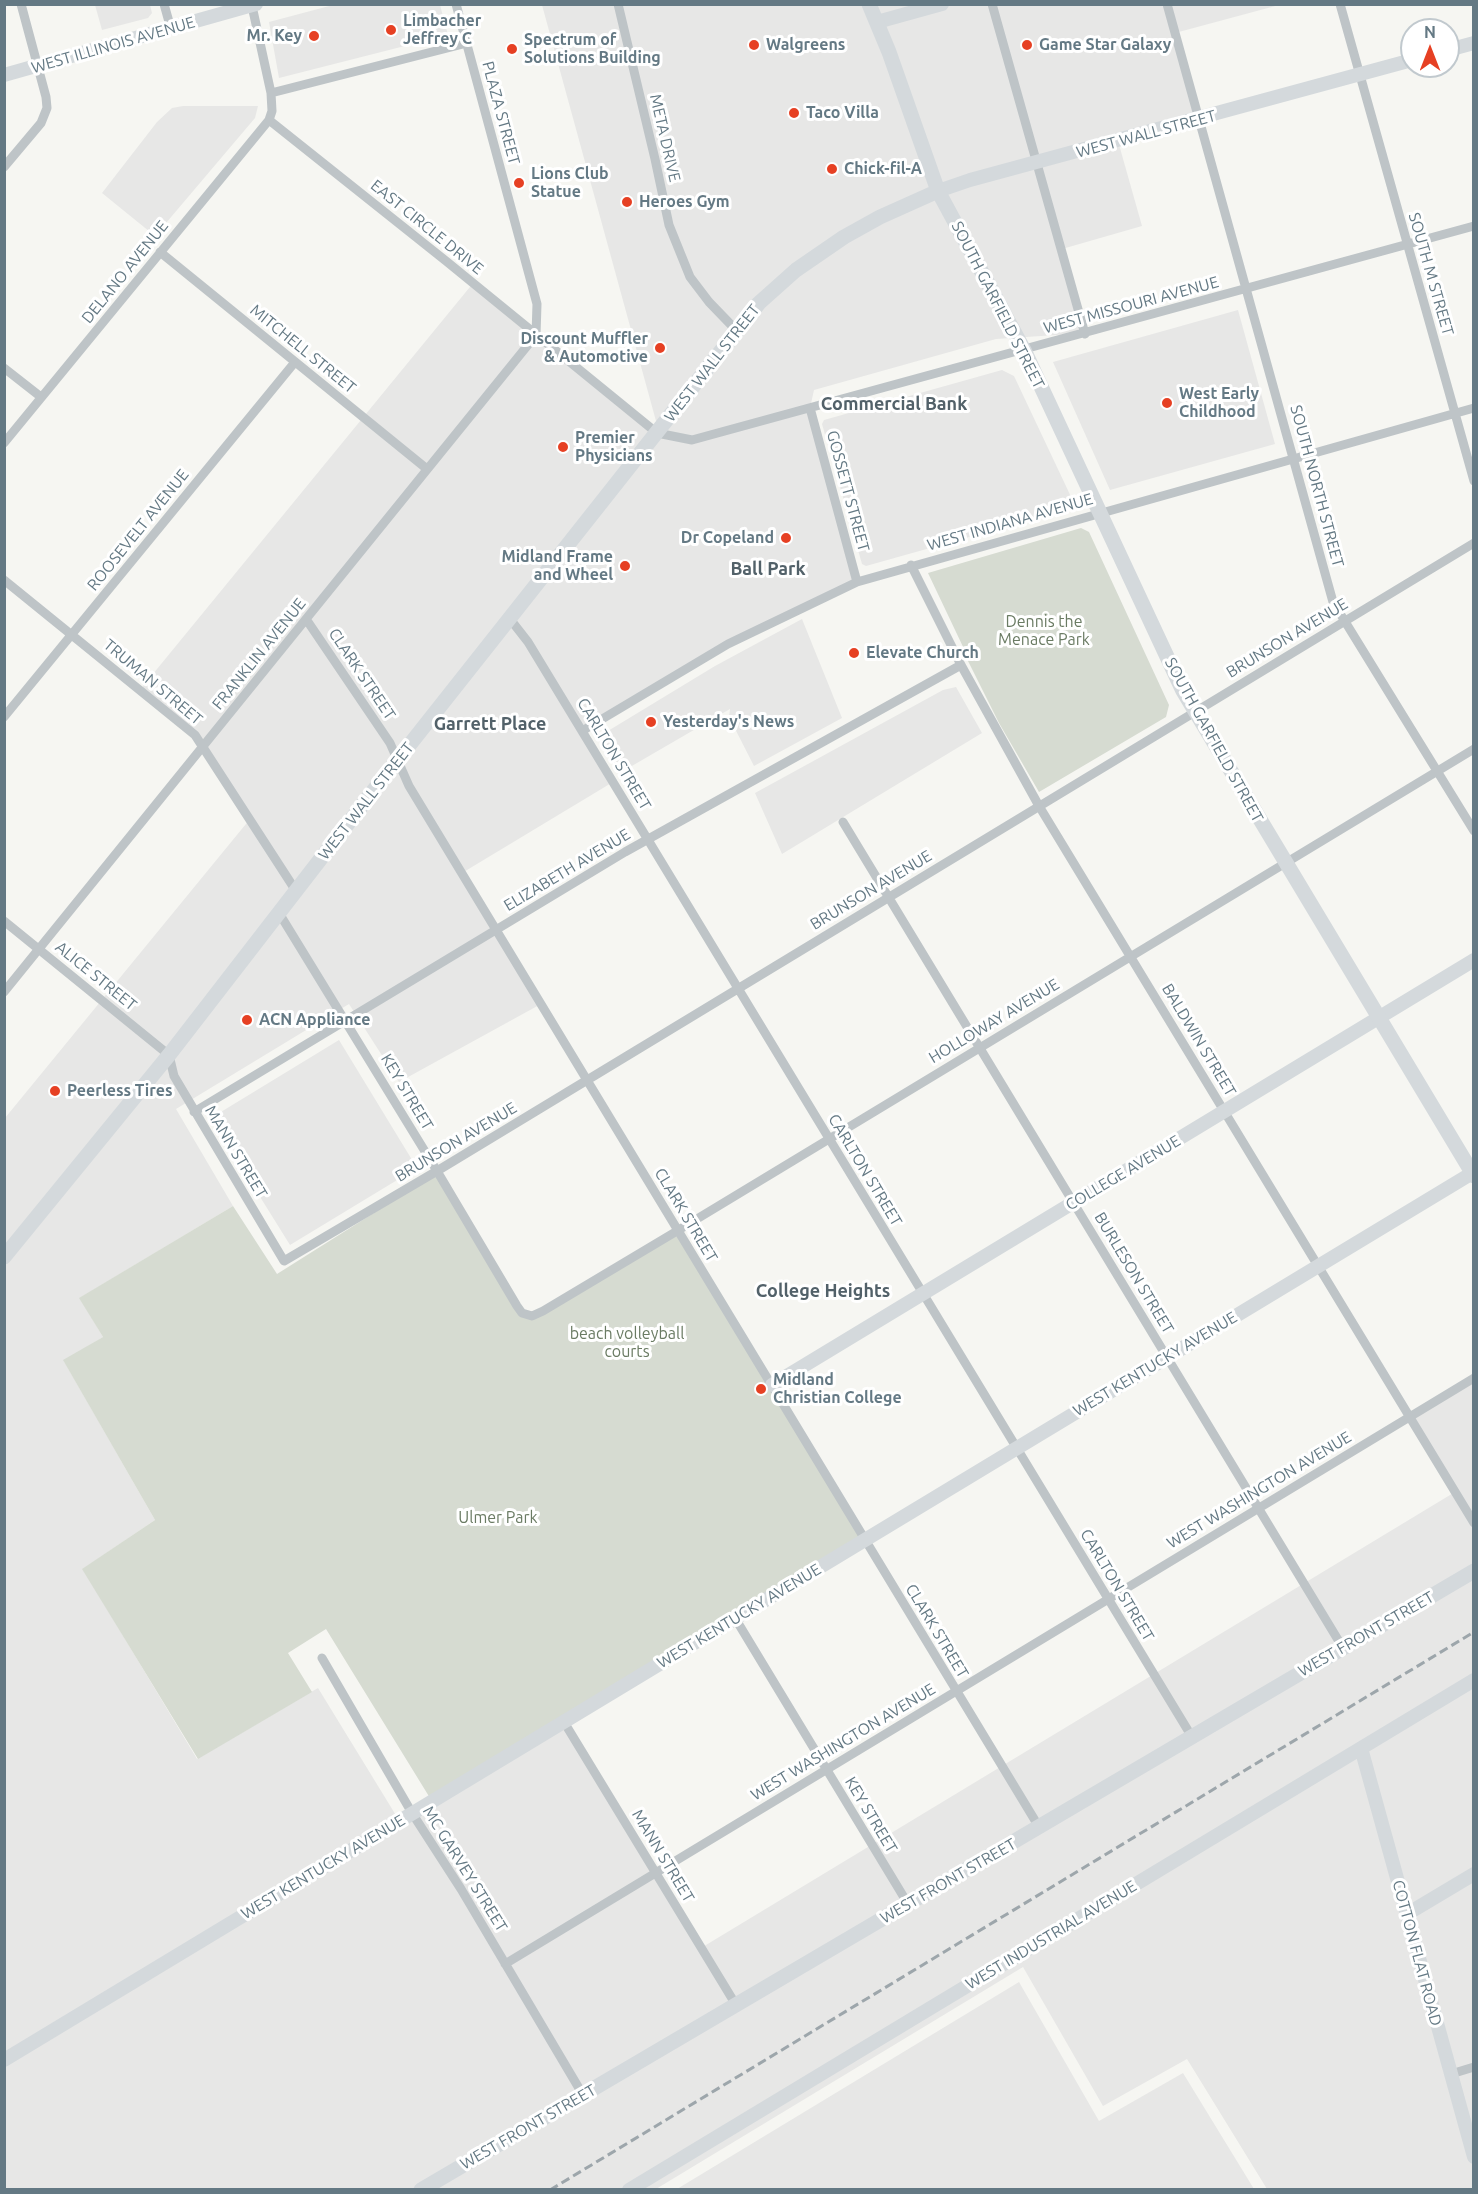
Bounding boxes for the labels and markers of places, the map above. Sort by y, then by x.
place label: Limbacher Jeffrey C [403,11,481,49]
marker: Limbacher Jeffrey C [384,23,398,37]
place label: Mr. Key [247,26,302,46]
marker: Mr. Key [307,29,321,43]
place label: Spectrum of Solutions Building [524,30,661,68]
place label: Walgreens [766,35,845,55]
place label: Game Star Galaxy [1039,35,1171,55]
marker: Walgreens [747,38,761,52]
marker: Game Star Galaxy [1020,38,1034,52]
marker: Spectrum of Solutions Building [505,42,519,56]
place label: Taco Villa [806,103,879,123]
marker: Taco Villa [787,106,801,120]
place label: Chick-fil-A [844,159,922,179]
marker: Chick-fil-A [825,162,839,176]
place label: Lions Club Statue [531,164,609,202]
marker: Lions Club Statue [512,176,526,190]
place label: Heroes Gym [639,192,730,212]
marker: Heroes Gym [620,195,634,209]
place label: Discount Muffler & Automotive [520,329,648,367]
marker: Discount Muffler & Automotive [653,341,667,355]
place label: West Early Childhood [1179,384,1259,422]
marker: West Early Childhood [1160,396,1174,410]
place label: Premier Physicians [575,428,653,466]
marker: Premier Physicians [556,440,570,454]
place label: Dr Copeland [681,528,774,548]
marker: Dr Copeland [779,531,793,545]
place label: Midland Frame and Wheel [501,547,613,585]
marker: Midland Frame and Wheel [618,559,632,573]
place label: Elevate Church [866,643,979,663]
marker: Elevate Church [847,646,861,660]
place label: Yesterday's News [663,712,794,732]
marker: Yesterday's News [644,715,658,729]
place label: ACN Appliance [259,1010,370,1030]
marker: ACN Appliance [240,1013,254,1027]
place label: Peerless Tires [67,1081,173,1101]
marker: Peerless Tires [48,1084,62,1098]
place label: Midland Christian College [773,1370,902,1408]
marker: Midland Christian College [754,1382,768,1396]

